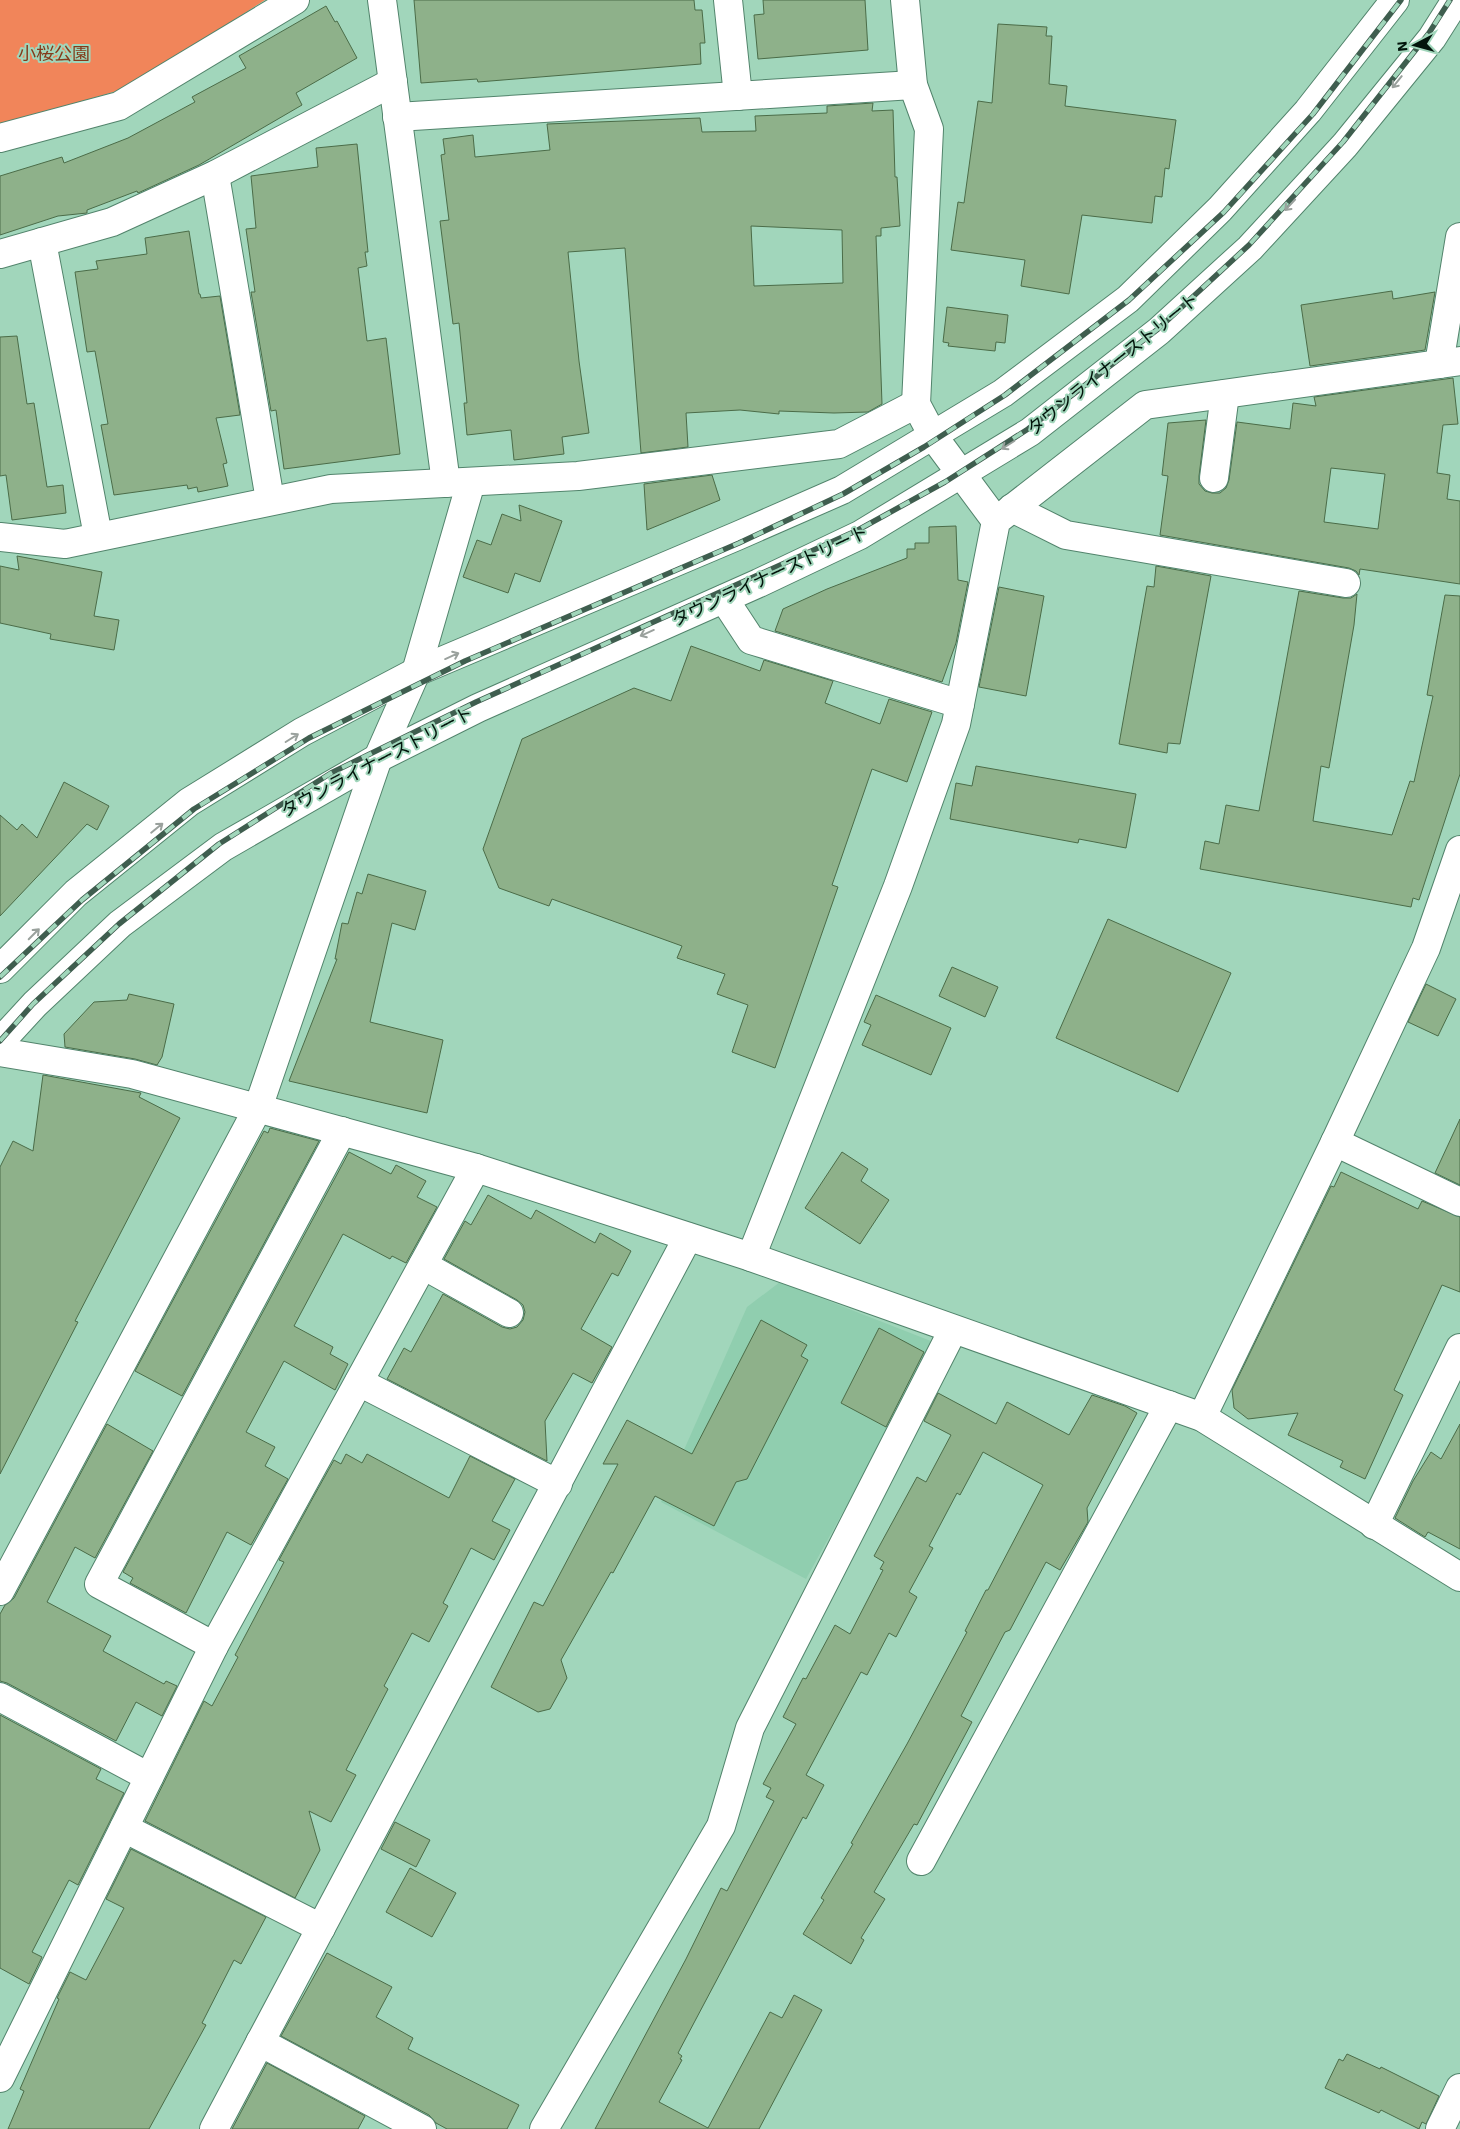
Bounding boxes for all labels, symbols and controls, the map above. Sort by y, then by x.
north arrow [1390,20,1440,70]
text: N [1394,40,1411,52]
park label: 小桜公園 [18,43,90,64]
one-way arrow [1391,75,1402,88]
one-way arrow [1285,198,1296,211]
street label: タウンライナーストリート [1023,288,1203,439]
one-way arrow [1001,441,1015,451]
street label: タウンライナーストリート [668,521,872,630]
one-way arrow [640,629,655,639]
one-way arrow [444,651,459,661]
street label: タウンライナーストリート [277,702,477,821]
one-way arrow [285,733,299,743]
one-way arrow [150,822,163,833]
one-way arrow [28,928,41,940]

